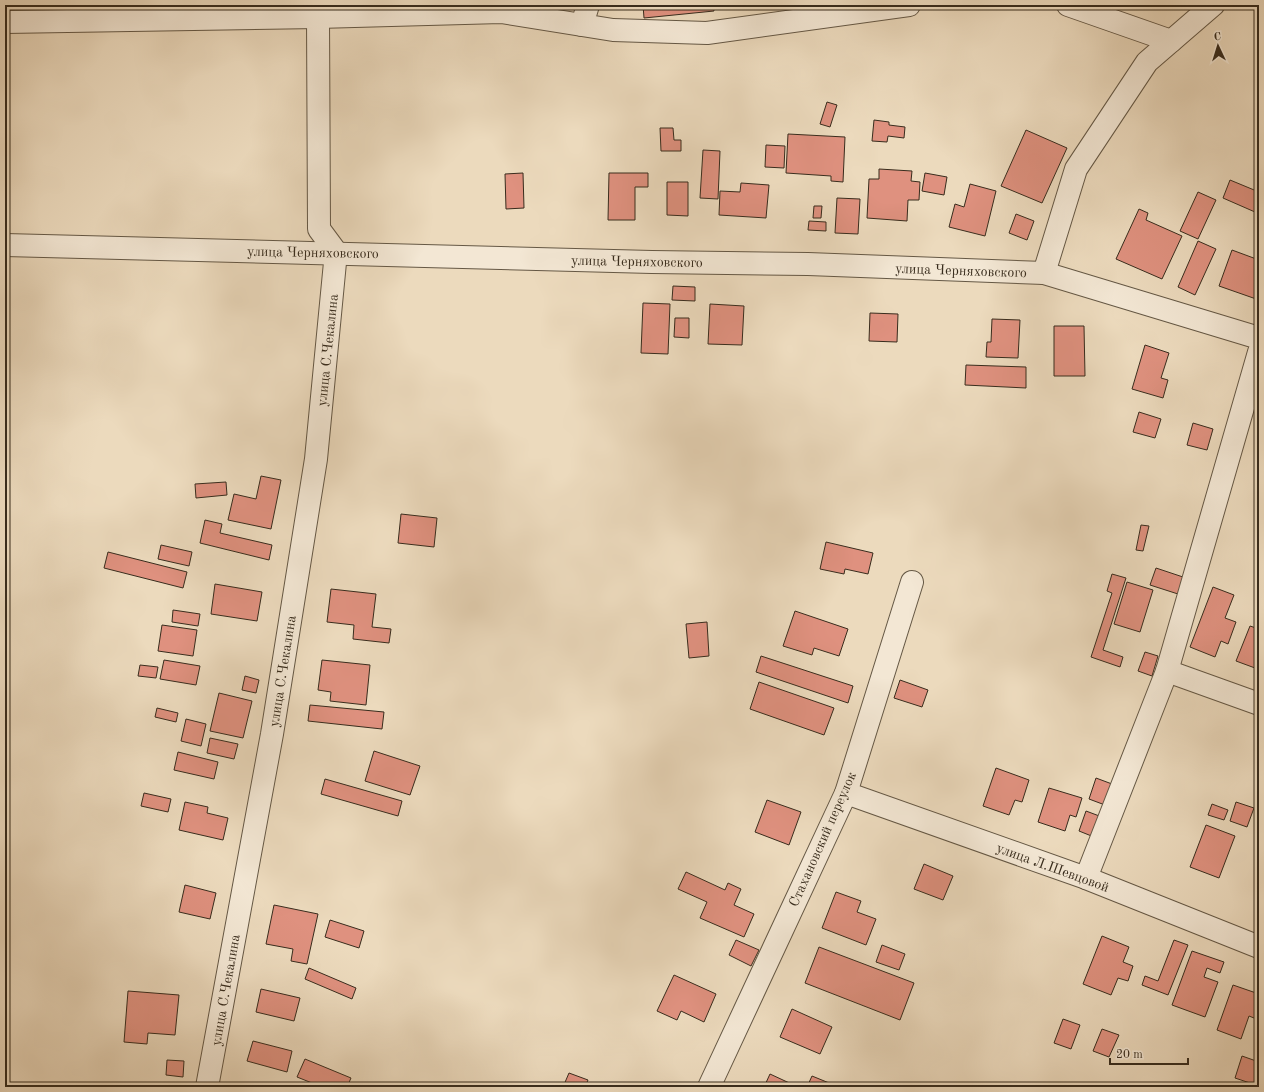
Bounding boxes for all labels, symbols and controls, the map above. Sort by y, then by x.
north arrow [1198,26,1238,66]
text: С [1213,32,1221,43]
street label: улица Черняховского [247,245,379,261]
street label: улица Черняховского [571,254,703,270]
street label: улица Черняховского [895,262,1027,280]
street label: улица С.Чекалина [315,293,341,407]
street label: улица С.Чекалина [267,614,299,728]
street label: Стахановский переулок [787,770,859,909]
street label: улица Л.Шевцовой [994,841,1111,895]
street label: улица С.Чекалина [209,933,243,1047]
scale bar [1110,1040,1188,1066]
text: 20 m [1116,1049,1143,1061]

